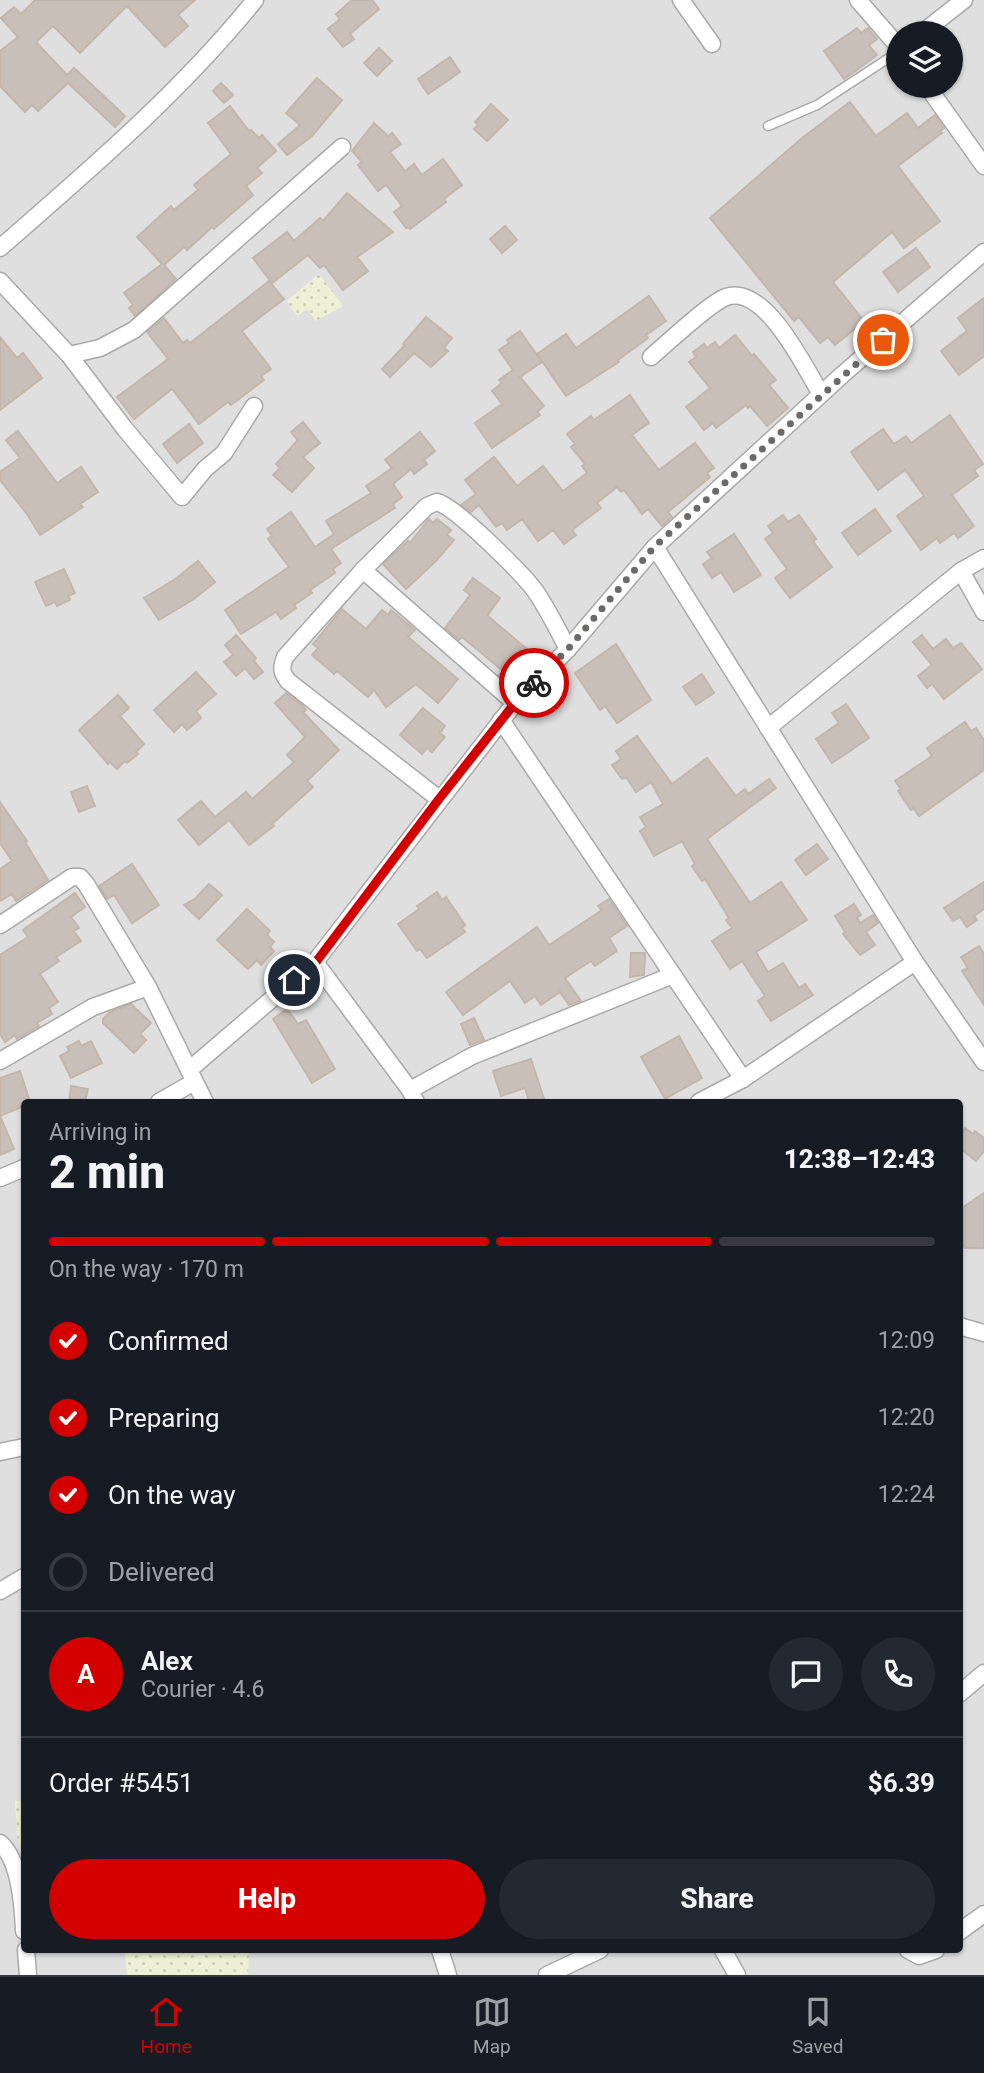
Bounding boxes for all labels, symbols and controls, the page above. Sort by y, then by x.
map controls [886,21,963,98]
button: layers [886,21,963,98]
pin [853,310,913,370]
icon: bag [864,321,902,359]
courier [499,648,569,718]
icon: bike [515,664,553,702]
pin [264,950,324,1010]
icon: home [275,961,313,999]
text: Arriving in [49,1119,152,1146]
text: 12:38–12:43 [784,1144,935,1174]
text: 2 min [49,1145,165,1199]
text: On the way · 170 m [49,1256,244,1283]
icon: check [49,1322,87,1360]
text: Confirmed [108,1326,229,1356]
text: 12:09 [878,1327,935,1354]
icon: check [49,1399,87,1437]
text: Preparing [108,1403,220,1433]
text: 12:20 [878,1404,935,1431]
icon: check [49,1476,87,1514]
text: On the way [108,1480,236,1510]
text: 12:24 [878,1481,935,1508]
text: Delivered [108,1557,215,1587]
button: chat [769,1637,843,1711]
button: phone [861,1637,935,1711]
text: Alex [141,1646,193,1676]
text: A [77,1659,95,1689]
text: Courier · 4.6 [141,1676,264,1703]
text: Order #5451 [49,1768,194,1798]
text: $6.39 [868,1768,935,1798]
button: Help [49,1859,485,1939]
button: Share [499,1859,935,1939]
tab: Home [141,1993,192,2058]
tab: Map [473,1993,511,2058]
tab: Saved [792,1993,843,2058]

